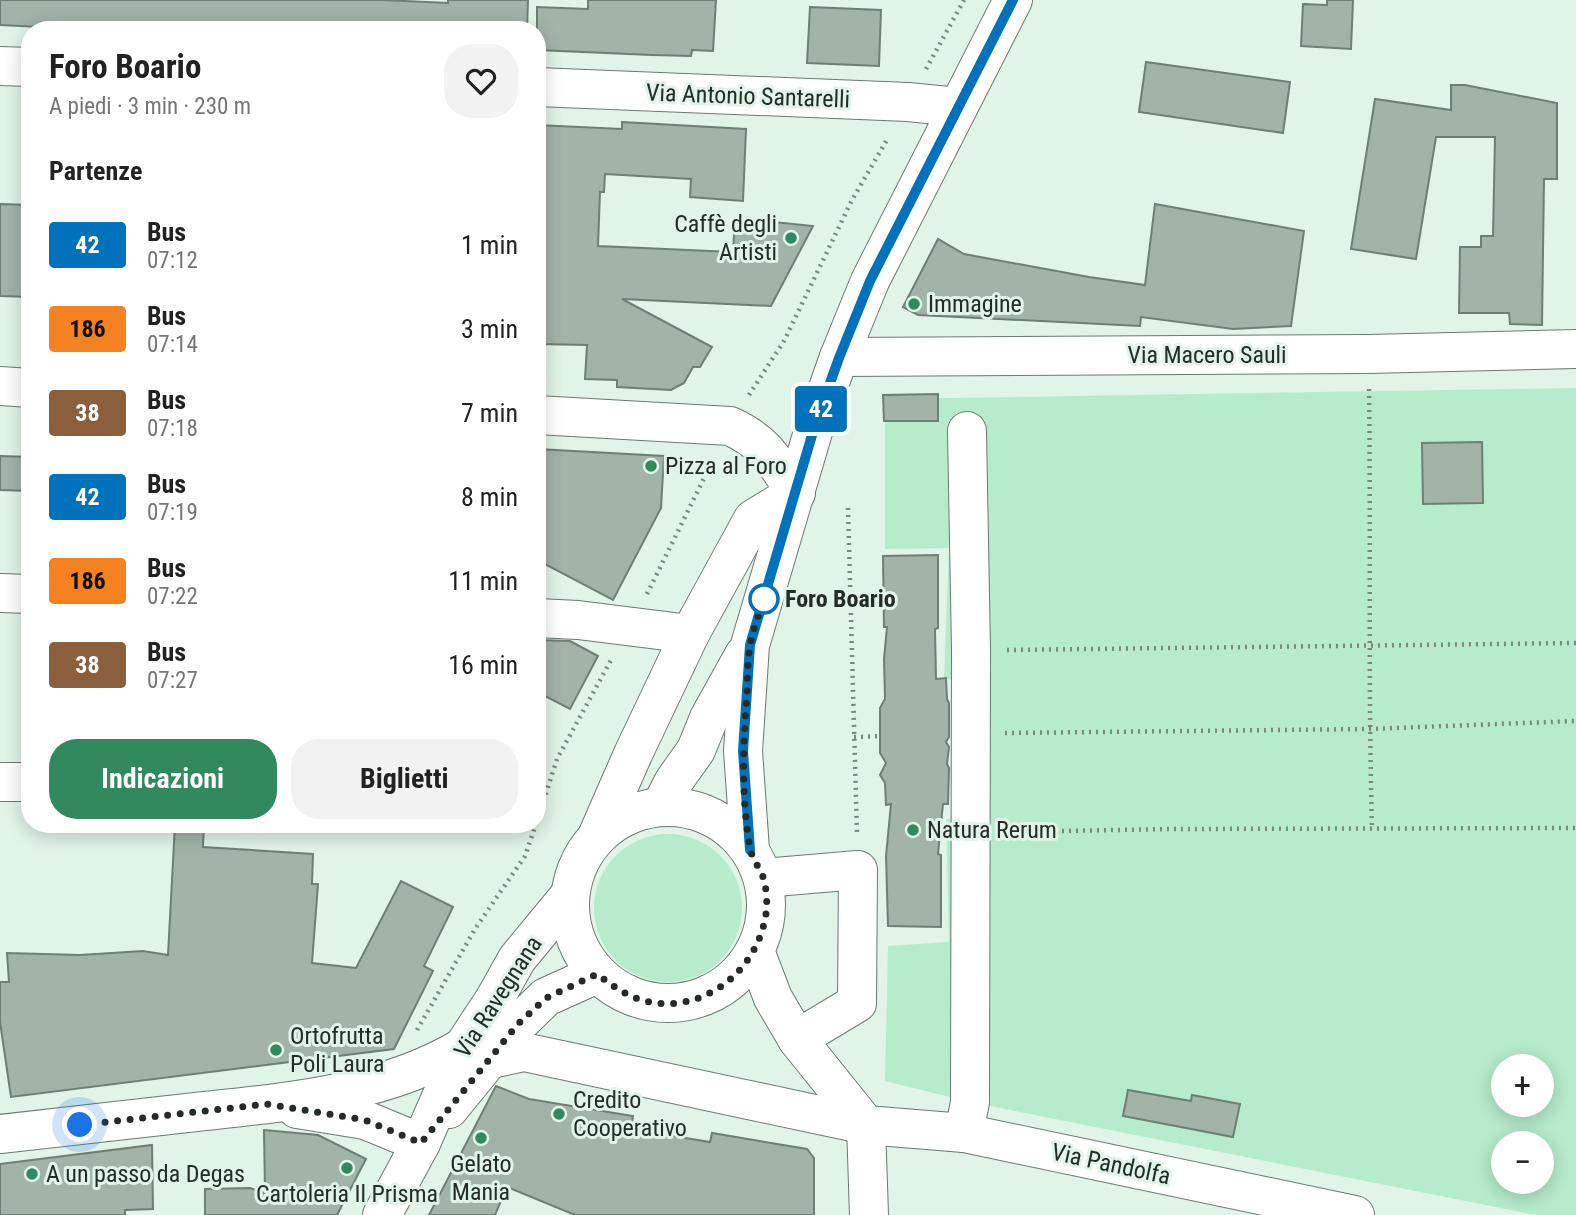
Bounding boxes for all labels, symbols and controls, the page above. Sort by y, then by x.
button: heart [444,44,518,118]
text: Foro Boario [49,47,201,86]
street label: Via Antonio Santarelli [646,78,850,114]
text: A piedi · 3 min · 230 m [49,93,251,120]
text: Partenze [49,156,142,186]
place label: Caffè degli Artisti [674,210,777,266]
text: Bus [147,217,186,247]
text: 1 min [461,230,518,260]
marker: Caffè degli Artisti [783,230,799,246]
text: 42 [75,231,100,259]
text: 07:12 [147,247,198,274]
place label: Immagine [928,290,1022,318]
marker: Immagine [906,296,922,312]
text: Bus [147,301,186,331]
text: 3 min [461,314,518,344]
text: 186 [69,315,106,343]
text: 07:14 [147,331,198,358]
street label: Via Macero Sauli [1127,341,1287,369]
text: Bus [147,385,186,415]
line badge: 42 [790,386,852,432]
text: 42 [809,395,833,423]
text: 7 min [461,398,518,428]
text: 38 [75,399,100,427]
text: 07:18 [147,415,198,442]
place label: Pizza al Foro [665,452,787,480]
marker: Pizza al Foro [643,458,659,474]
text: Bus [147,469,186,499]
text: 8 min [461,482,518,512]
text: 42 [75,483,100,511]
text: 07:19 [147,499,198,526]
text: Bus [147,553,186,583]
text: 11 min [448,566,518,596]
text: 186 [69,567,106,595]
text: 07:22 [147,583,198,610]
marker: Foro Boario [749,584,779,614]
place label: Foro Boario [785,585,896,613]
text: Bus [147,637,186,667]
text: 16 min [448,650,518,680]
text: 38 [75,651,100,679]
text: 07:27 [147,667,198,694]
button: Indicazioni [49,739,277,819]
button: Biglietti [291,739,518,819]
place label: Natura Rerum [927,816,1057,844]
marker: Natura Rerum [905,822,921,838]
street label: Via Ravegnana [448,931,548,1063]
place label: Ortofrutta Poli Laura [290,1022,385,1078]
marker: Ortofrutta Poli Laura [268,1042,284,1058]
map controls [1491,1054,1554,1194]
button: + [1491,1054,1554,1117]
place label: Credito Cooperativo [573,1086,687,1142]
marker: Credito Cooperativo [551,1106,567,1122]
your location [62,1107,97,1142]
marker: Gelato Mania [473,1130,489,1146]
button: − [1491,1131,1554,1194]
street label: Via Pandolfa [1049,1138,1173,1190]
place label: Gelato Mania [450,1150,512,1206]
place label: A un passo da Degas [46,1160,245,1188]
marker: Cartoleria Il Prisma [339,1160,355,1176]
marker: A un passo da Degas [24,1166,40,1182]
place label: Cartoleria Il Prisma [256,1180,438,1208]

